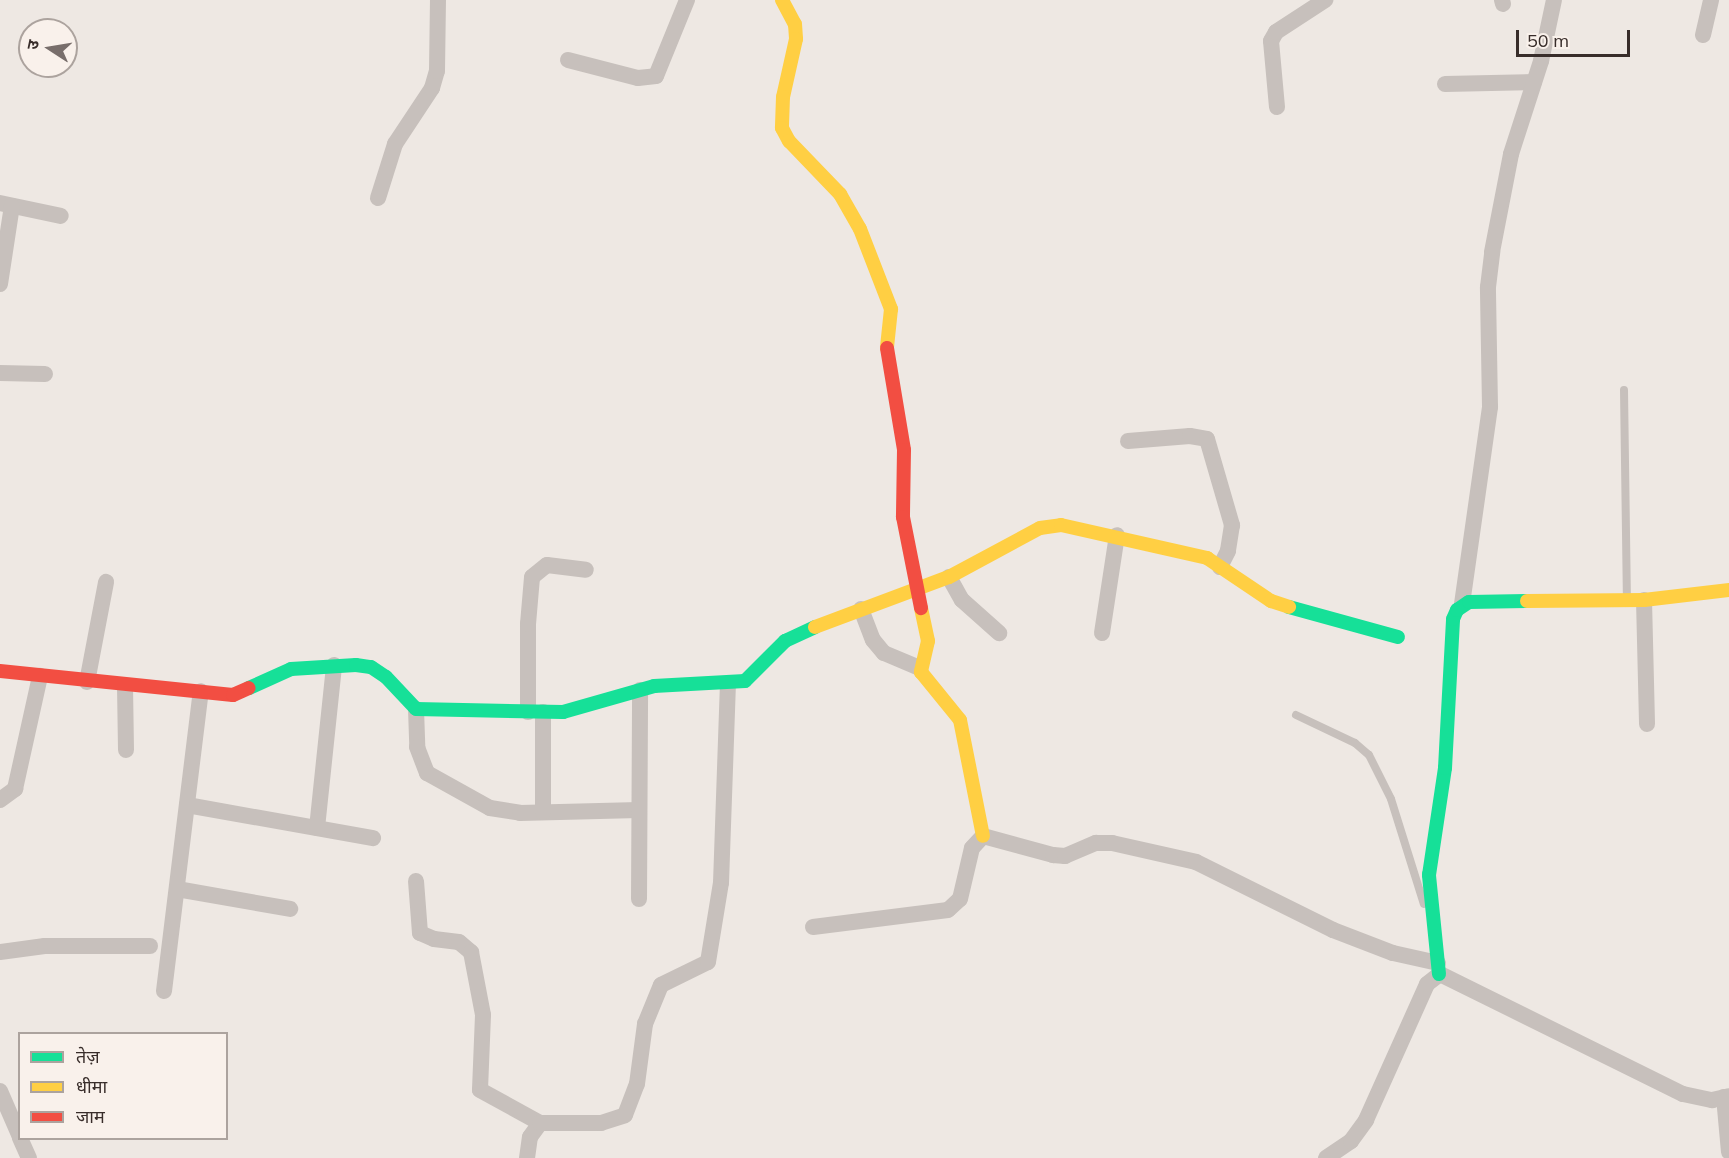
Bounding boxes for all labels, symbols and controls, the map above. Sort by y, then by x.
north arrow [18,18,78,78]
scale bar [1519,18,1633,56]
text: 50 m [1527,29,1569,52]
text: उ [22,38,43,51]
legend [18,1032,228,1140]
text: तेज़ [76,1045,100,1068]
text: धीमा [76,1075,107,1098]
text: जाम [76,1105,105,1128]

